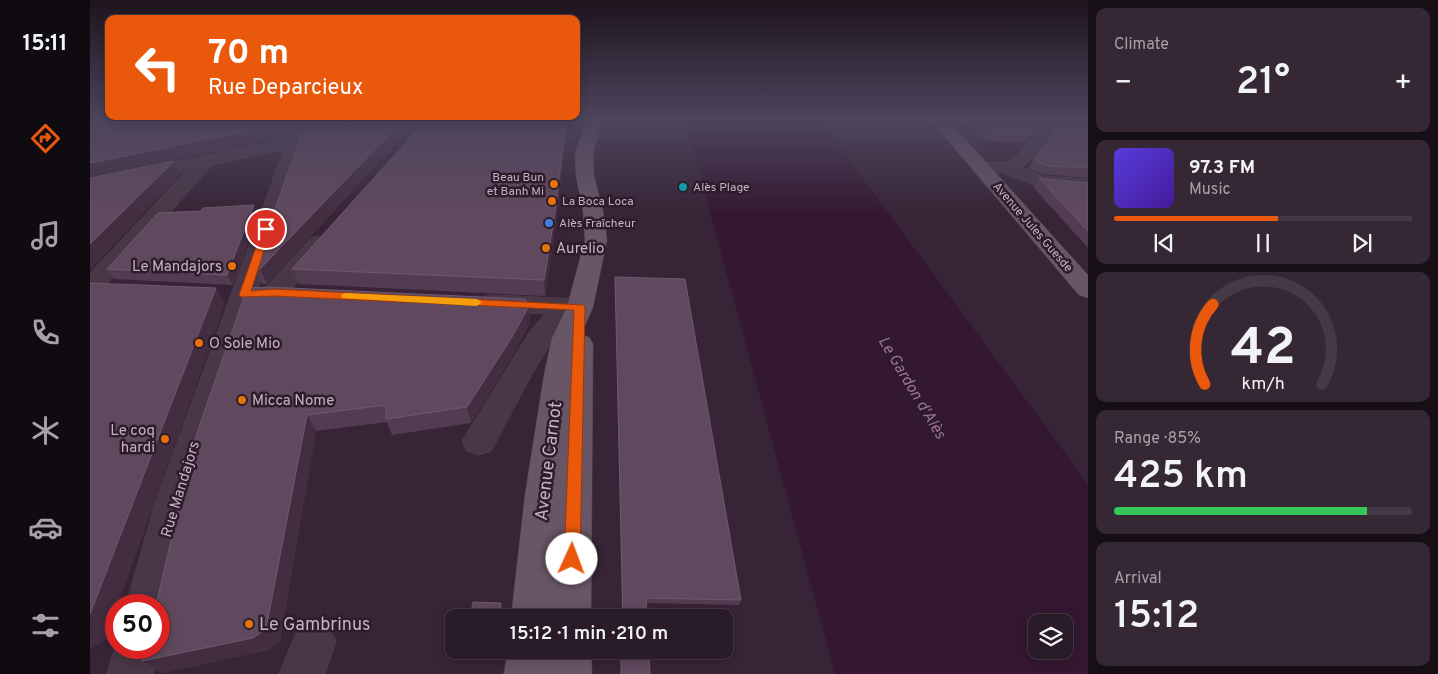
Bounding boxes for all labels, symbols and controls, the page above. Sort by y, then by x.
text: 15:11 [22,31,68,58]
text: 70 m [208,32,289,76]
icon: left [125,35,190,100]
text: Climate [1114,35,1169,55]
text: 21° [1236,59,1290,108]
text: − [1114,66,1132,102]
text: + [1394,66,1412,102]
text: Rue Deparcieux [208,75,363,102]
icon: directions [28,121,63,156]
text: 97.3 FM [1189,156,1255,180]
place label: Beau Bun et Banh Mi [487,170,544,200]
marker: Beau Bun et Banh Mi [548,178,560,190]
street label: Avenue Jules Guesde [989,179,1076,276]
place label: Alès Plage [693,180,750,196]
text: Music [1189,180,1230,200]
marker: Alès Plage [677,181,689,193]
place label: La Boca Loca [562,194,634,210]
marker: La Boca Loca [546,195,558,207]
pin [245,208,287,250]
icon: arrive [252,215,280,243]
place label: Alès Fraîcheur [559,216,636,232]
marker: Alès Fraîcheur [543,217,555,229]
icon: music [28,218,63,253]
icon: previous [1150,229,1178,257]
icon: pause [1249,229,1277,257]
icon: next [1348,229,1376,257]
place label: Aurelio [556,240,604,259]
marker: Aurelio [540,242,552,254]
place label: Le Mandajors [132,258,222,277]
marker: Le Mandajors [226,260,238,272]
icon: phone [28,315,63,350]
text: 42 [1230,317,1296,383]
water label: Le Gardon d'Alès [873,333,950,444]
place label: O Sole Mio [209,335,280,354]
marker: O Sole Mio [193,337,205,349]
text: km/h [1241,373,1285,396]
place label: Micca Nome [252,392,334,411]
marker: Micca Nome [236,394,248,406]
street label: Avenue Carnot [531,400,568,522]
icon: climate [28,413,63,448]
place label: Le coq hardi [110,422,155,458]
text: Range · 85% [1114,429,1201,449]
marker: Le coq hardi [159,433,171,445]
street label: Rue Mandajors [158,439,205,540]
text: 425 km [1114,453,1248,502]
icon: car [28,510,63,545]
position arrow [545,532,597,584]
text: Arrival [1114,569,1162,589]
text: 15:12 [1114,593,1199,642]
speed limit sign: 50 [105,594,170,659]
icon: filters [28,608,63,643]
place label: Le Gambrinus [259,614,371,637]
map controls [1028,614,1073,659]
button: layers [1028,614,1073,659]
marker: Le Gambrinus [243,618,255,630]
text: 15:12 · 1 min · 210 m [510,622,668,646]

